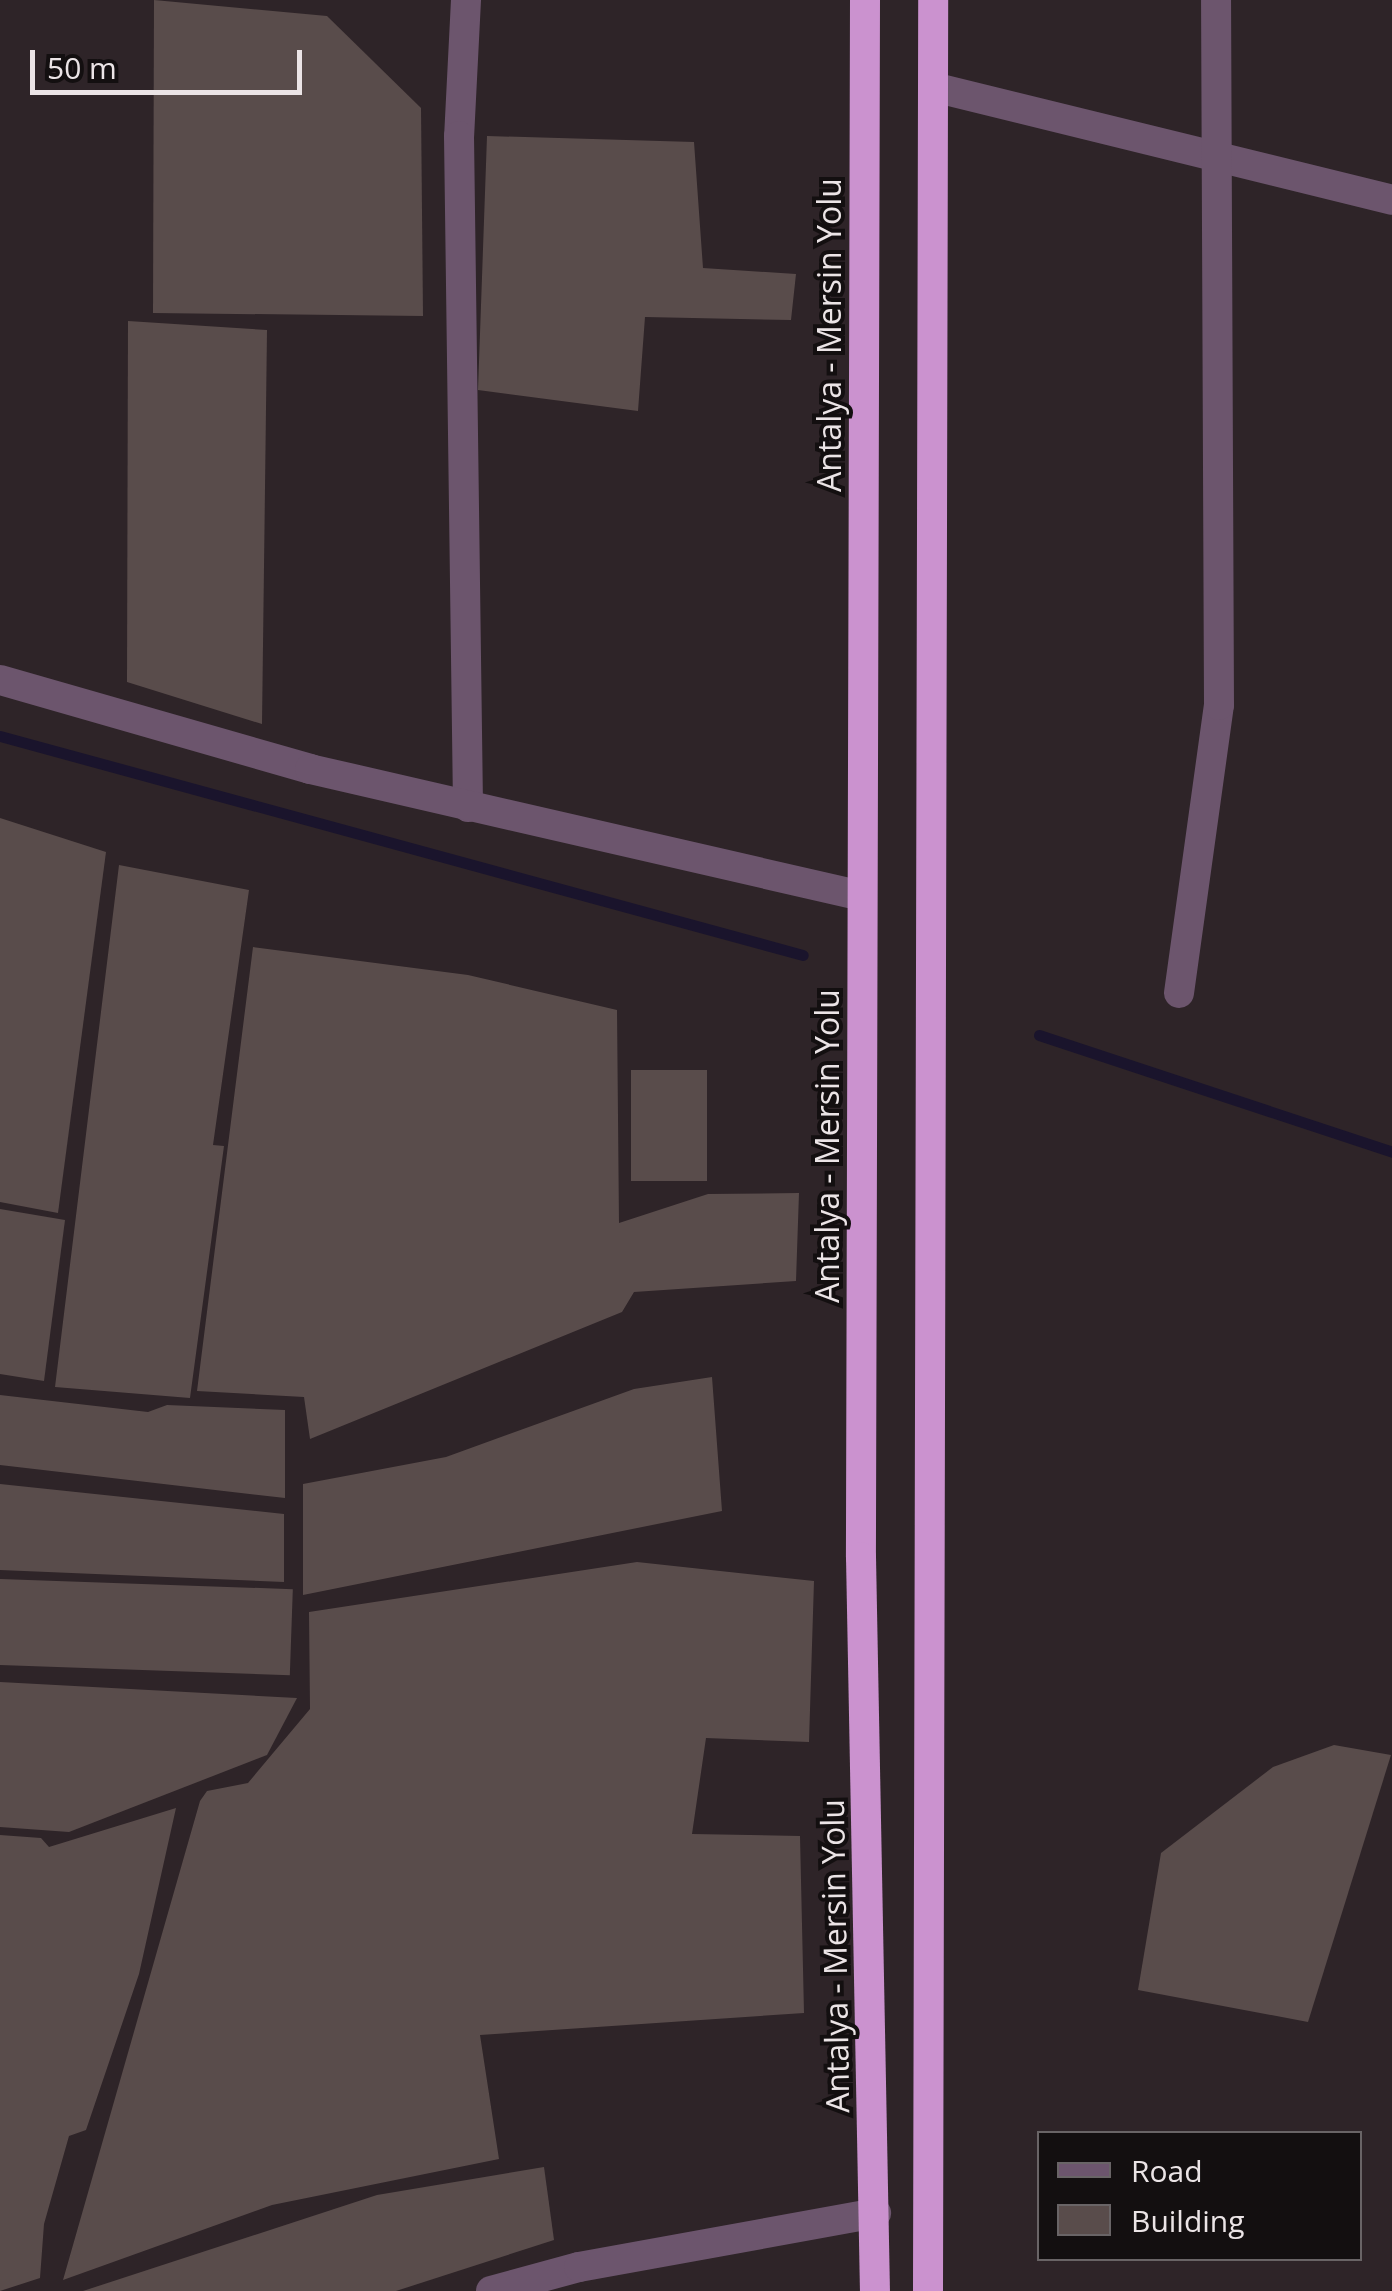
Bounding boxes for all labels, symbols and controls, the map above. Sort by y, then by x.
scale bar [35,30,308,92]
text: 50 m [47,47,117,88]
street label: Antalya - Mersin Yolu [810,178,848,492]
street label: Antalya - Mersin Yolu [808,989,846,1303]
street label: Antalya - Mersin Yolu [813,1799,857,2113]
legend [1037,2131,1362,2261]
text: Road [1131,2150,1203,2191]
text: Building [1131,2200,1245,2241]

